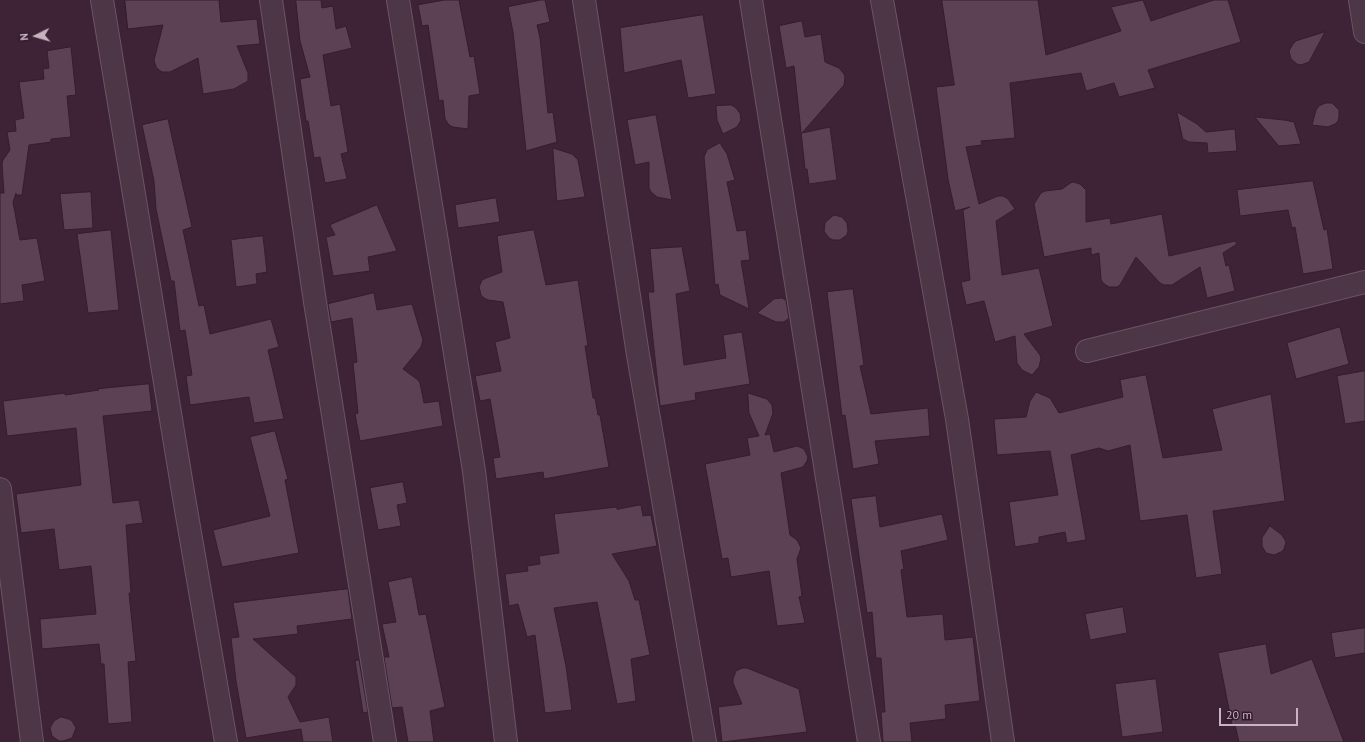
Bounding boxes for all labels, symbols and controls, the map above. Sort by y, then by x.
north arrow [16,16,56,56]
text: N [17,33,31,41]
scale bar [1221,700,1300,726]
text: 20 m [1226,707,1252,722]

